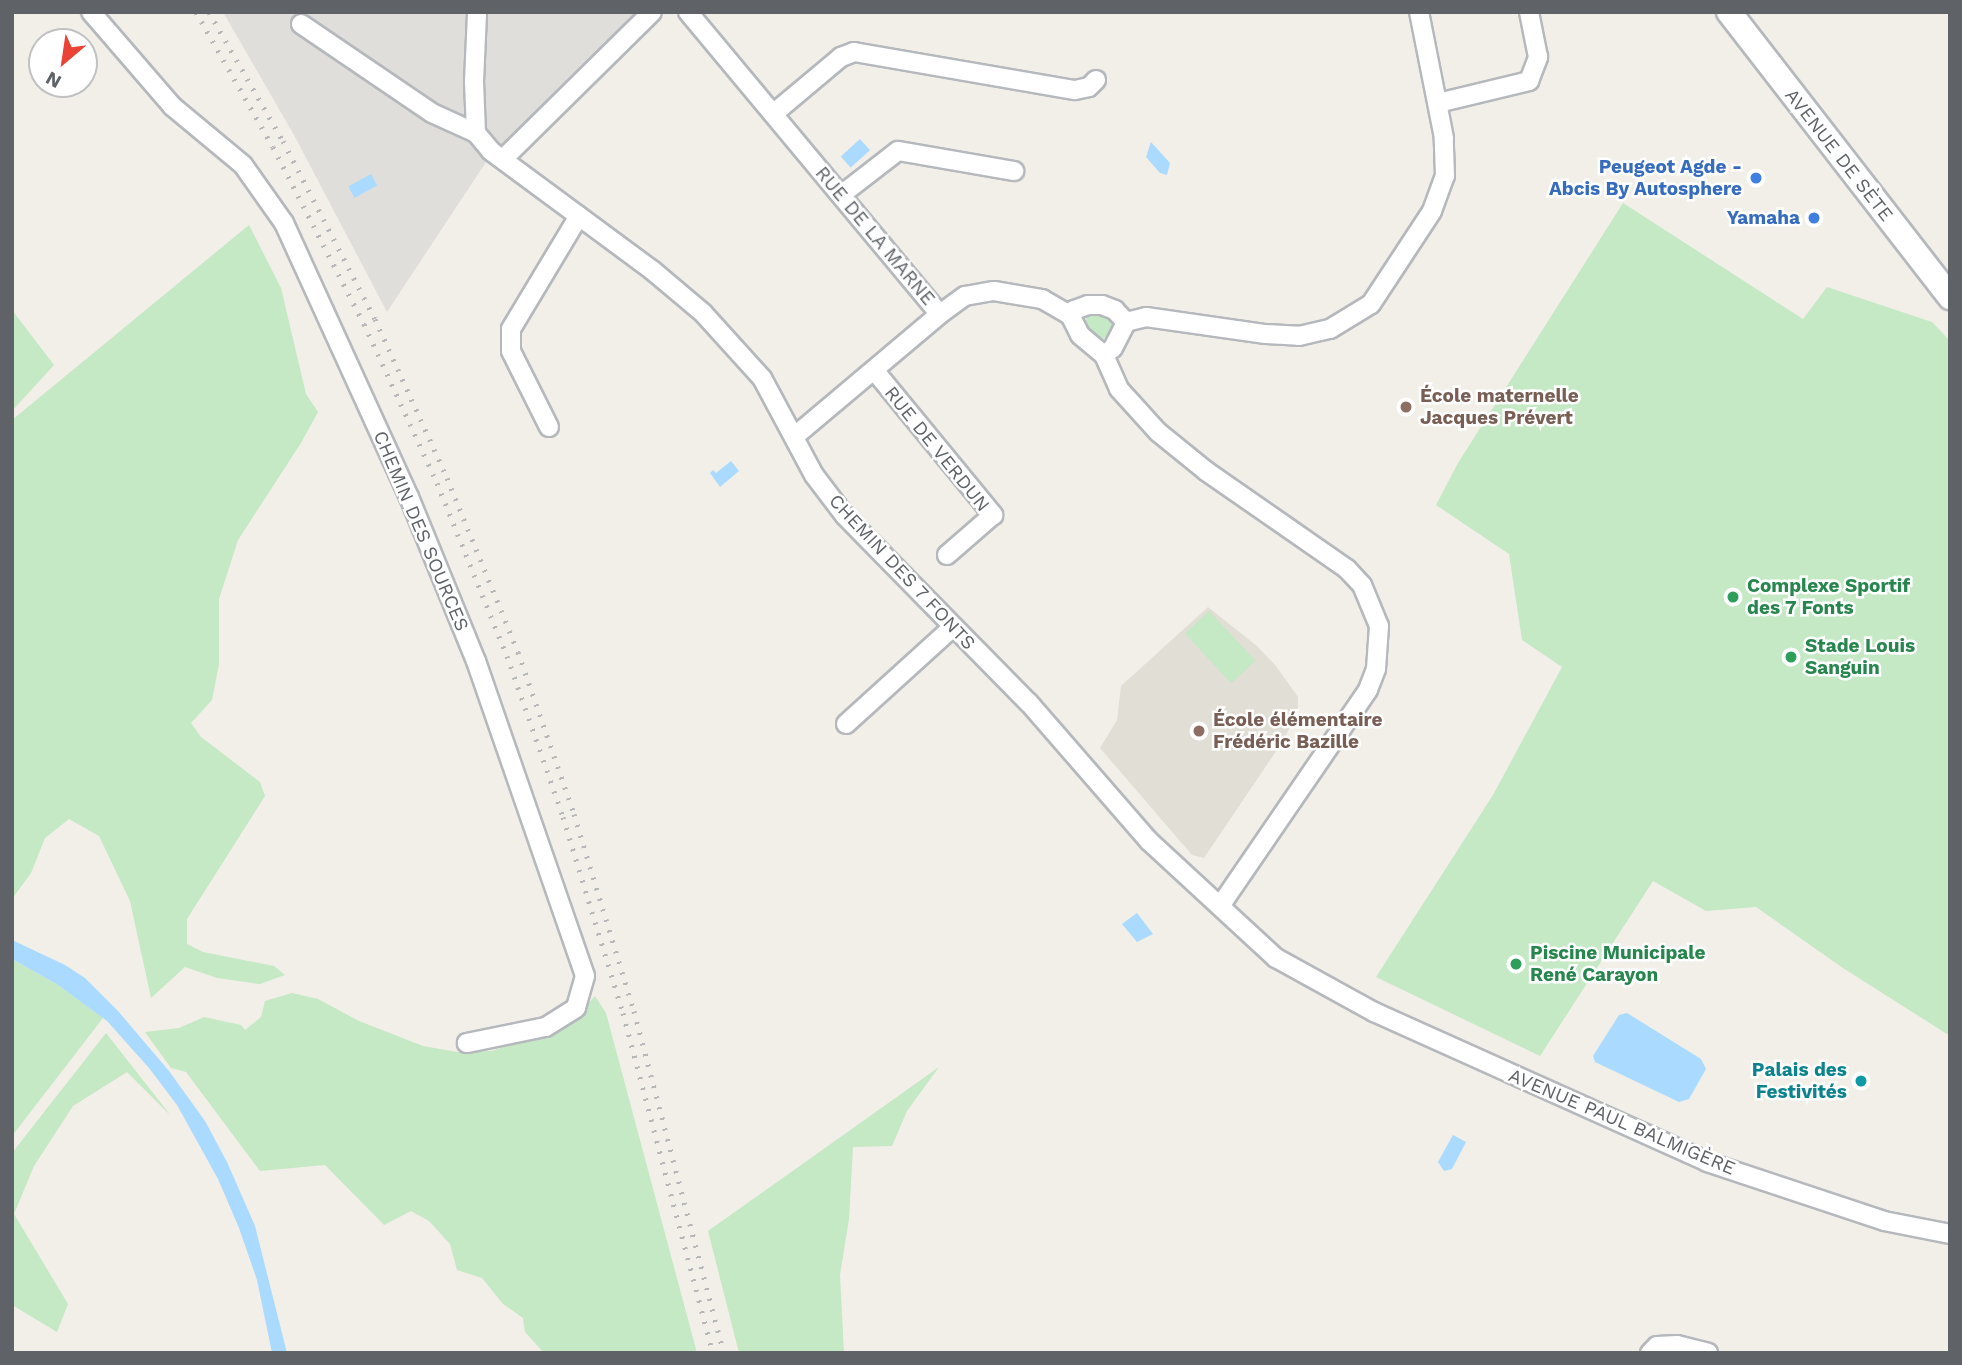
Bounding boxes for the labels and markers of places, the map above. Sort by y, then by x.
place label: Peugeot Agde - Abcis By Autosphere [1548,156,1742,200]
marker: Peugeot Agde - Abcis By Autosphere [1748,170,1764,186]
place label: Yamaha [1727,207,1800,229]
marker: Yamaha [1806,210,1822,226]
place label: École maternelle Jacques Prévert [1420,385,1579,429]
marker: École maternelle Jacques Prévert [1398,399,1414,415]
place label: Complexe Sportif des 7 Fonts [1747,575,1910,619]
marker: Complexe Sportif des 7 Fonts [1725,589,1741,605]
place label: Stade Louis Sanguin [1805,635,1915,679]
marker: Stade Louis Sanguin [1783,649,1799,665]
place label: École élémentaire Frédéric Bazille [1213,709,1383,753]
marker: École élémentaire Frédéric Bazille [1191,723,1207,739]
place label: Piscine Municipale René Carayon [1530,942,1705,986]
marker: Piscine Municipale René Carayon [1508,956,1524,972]
place label: Palais des Festivités [1752,1059,1847,1103]
marker: Palais des Festivités [1853,1073,1869,1089]

